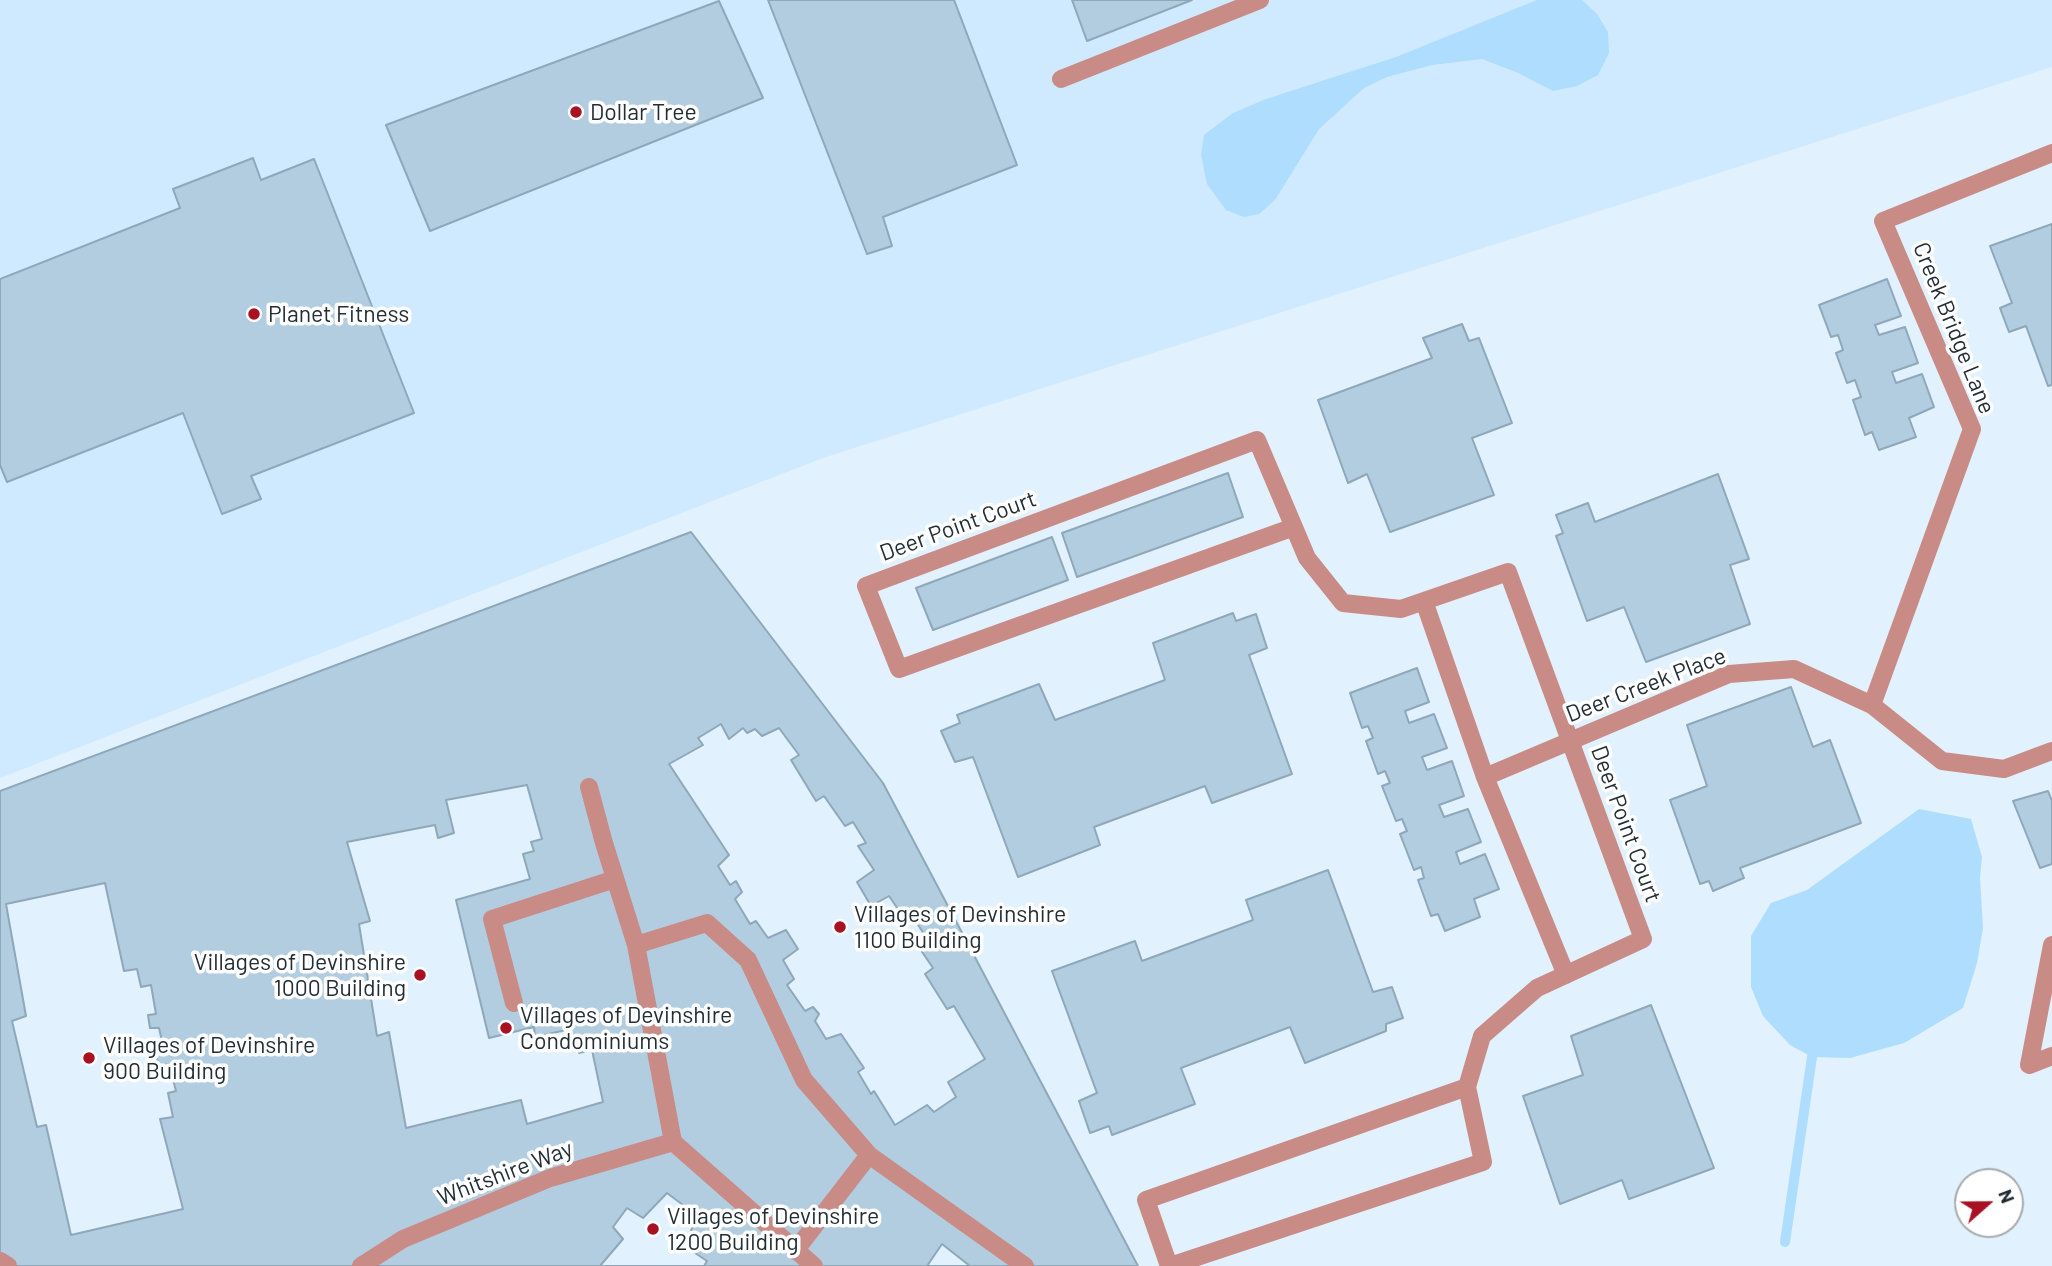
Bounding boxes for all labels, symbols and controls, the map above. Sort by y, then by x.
place label: Dollar Tree [590,98,697,126]
marker: Dollar Tree [568,104,584,120]
street label: Creek Bridge Lane [1907,238,2001,418]
place label: Planet Fitness [268,300,409,328]
marker: Planet Fitness [246,306,262,322]
street label: Deer Point Court [876,485,1040,567]
street label: Deer Creek Place [1562,642,1730,728]
street label: Deer Point Court [1585,742,1667,906]
place label: Villages of Devinshire 1100 Building [854,900,1066,954]
marker: Villages of Devinshire 1100 Building [832,919,848,935]
place label: Villages of Devinshire 1000 Building [194,948,406,1002]
marker: Villages of Devinshire 1000 Building [412,967,428,983]
place label: Villages of Devinshire Condominiums [520,1001,732,1055]
marker: Villages of Devinshire Condominiums [498,1020,514,1036]
place label: Villages of Devinshire 900 Building [103,1031,315,1085]
marker: Villages of Devinshire 900 Building [81,1050,97,1066]
street label: Whitshire Way [434,1135,576,1211]
north arrow [1954,1168,2024,1238]
text: N [1994,1186,2020,1206]
place label: Villages of Devinshire 1200 Building [667,1202,879,1256]
marker: Villages of Devinshire 1200 Building [645,1221,661,1237]

